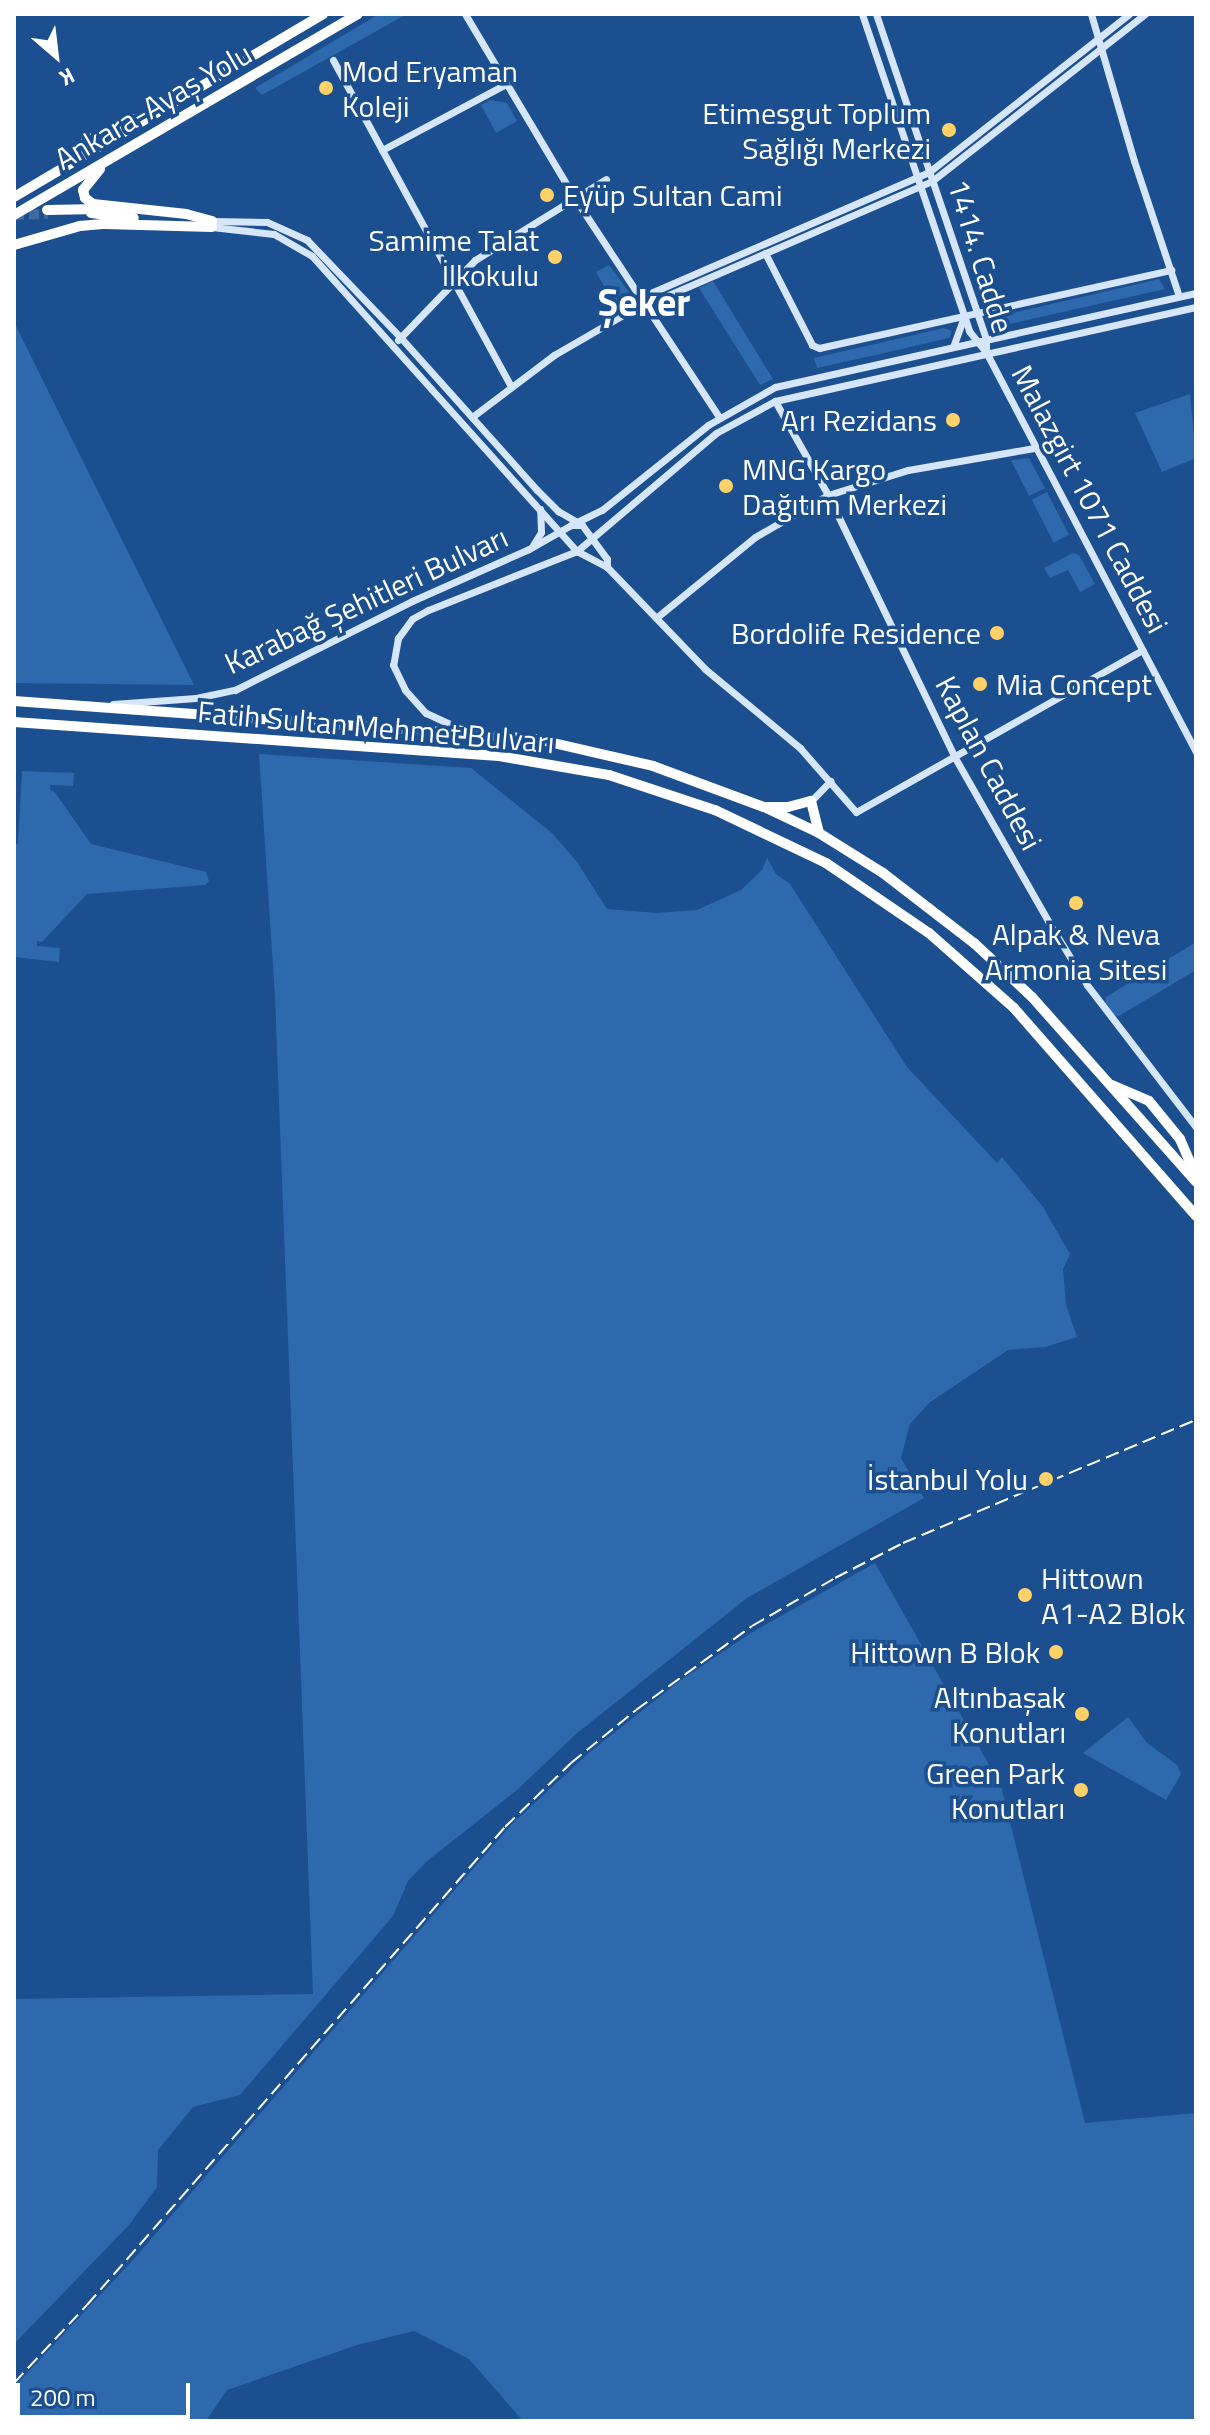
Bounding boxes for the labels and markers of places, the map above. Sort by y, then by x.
place label: Mod Eryaman Koleji [342,53,518,124]
marker: Mod Eryaman Koleji [317,79,335,97]
place label: Etimesgut Toplum Sağlığı Merkezi [702,95,931,166]
marker: Etimesgut Toplum Sağlığı Merkezi [938,119,960,141]
place label: Eyüp Sultan Cami [563,177,782,213]
marker: Eyüp Sultan Cami [538,186,556,204]
place label: Samime Talat İlkokulu [369,222,539,292]
marker: Samime Talat İlkokulu [546,248,564,266]
place label: Arı Rezidans [781,402,937,438]
marker: Arı Rezidans [944,411,962,429]
place label: MNG Kargo Dağıtım Merkezi [742,451,947,522]
marker: MNG Kargo Dağıtım Merkezi [717,477,735,495]
place label: Bordolife Residence [731,615,981,651]
marker: Bordolife Residence [988,624,1006,642]
place label: Mia Concept [996,666,1152,702]
marker: Mia Concept [971,675,989,693]
marker: Alpak & Neva Armonia Sitesi [1067,894,1085,912]
place label: Alpak & Neva Armonia Sitesi [985,916,1167,986]
place label: İstanbul Yolu [867,1461,1028,1497]
marker: İstanbul Yolu [1035,1468,1057,1490]
place label: Hittown A1-A2 Blok [1041,1560,1185,1630]
marker: Hittown A1-A2 Blok [1016,1586,1034,1604]
place label: Hittown B Blok [850,1634,1040,1670]
marker: Hittown B Blok [1047,1643,1065,1661]
place label: Altınbaşak Konutları [934,1679,1066,1750]
marker: Altınbaşak Konutları [1073,1705,1091,1723]
place label: Green Park Konutları [926,1755,1065,1826]
marker: Green Park Konutları [1072,1781,1090,1799]

